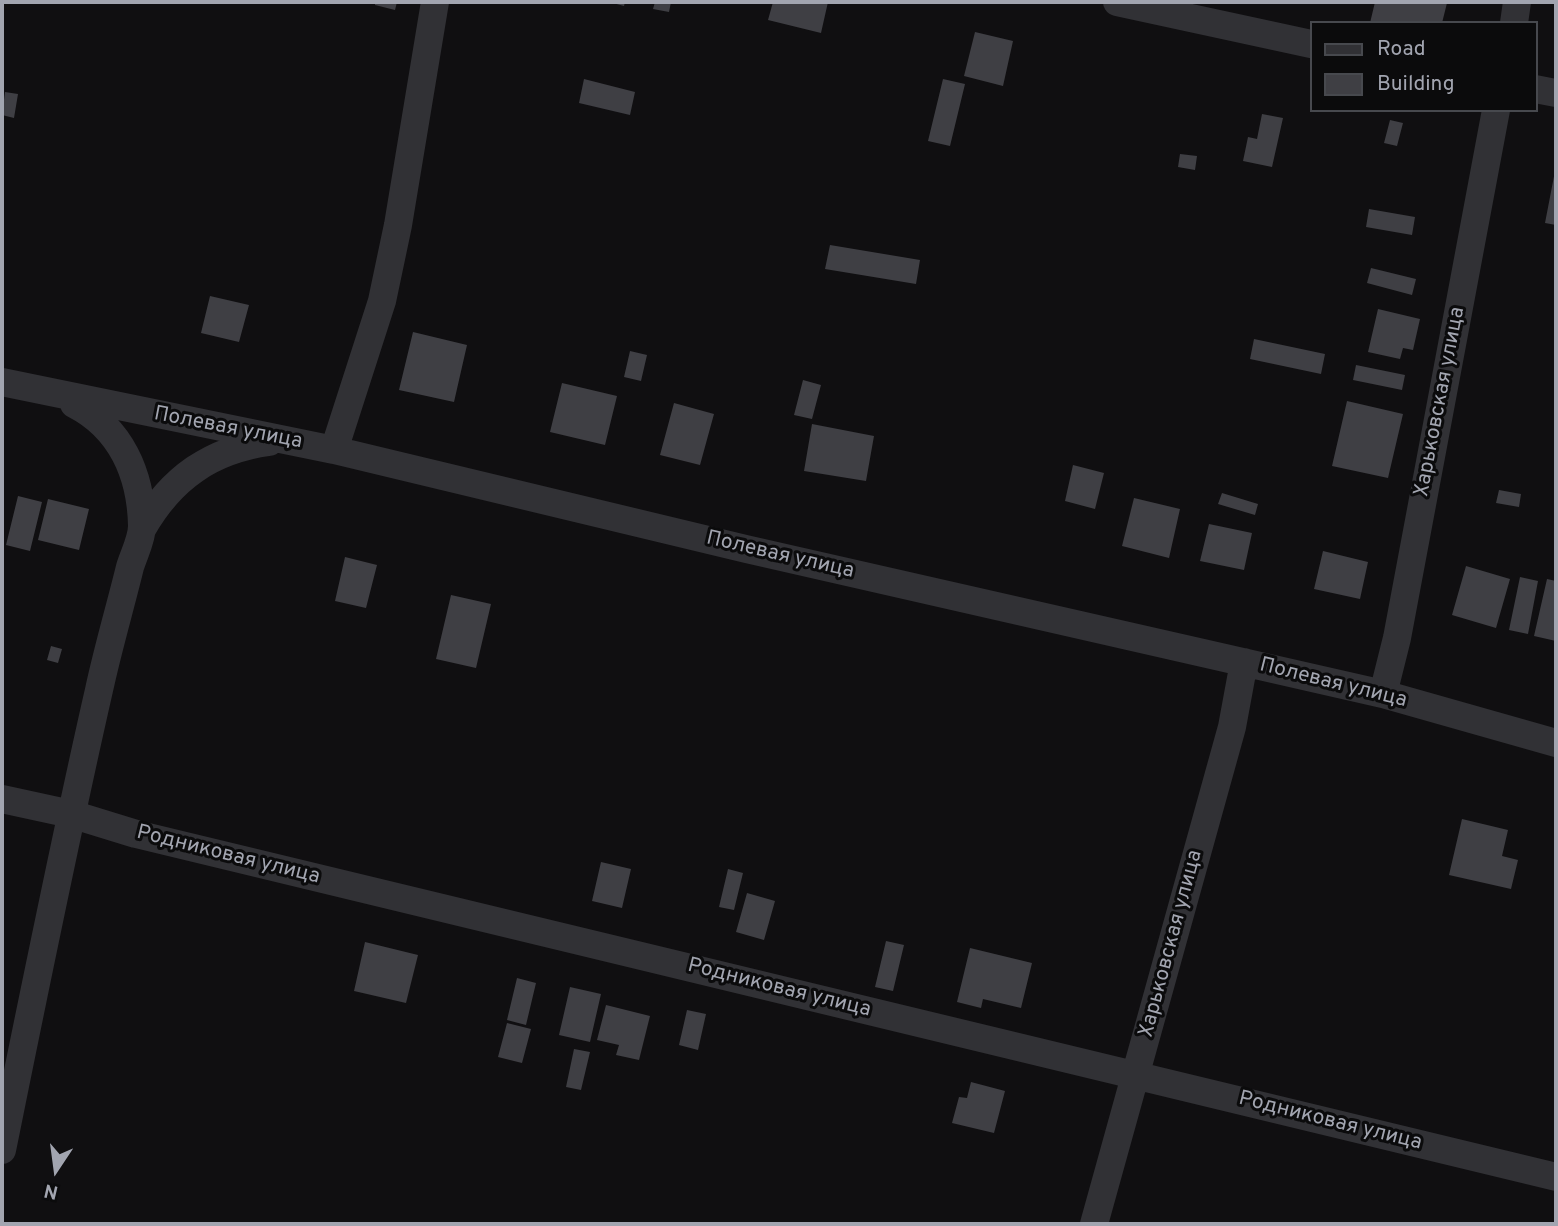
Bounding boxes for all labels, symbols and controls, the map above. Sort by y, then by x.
legend [1310,21,1537,112]
text: Road [1377,36,1426,63]
text: Building [1377,71,1455,98]
street label: Харьковская улица [1410,305,1472,499]
street label: Полевая улица [152,402,304,456]
street label: Полевая улица [704,527,856,585]
street label: Полевая улица [1257,654,1409,714]
street label: Родниковая улица [134,821,322,891]
street label: Харьковская улица [1135,848,1209,1040]
street label: Родниковая улица [685,954,873,1024]
street label: Родниковая улица [1236,1087,1424,1157]
north arrow [21,1135,91,1205]
text: N [42,1177,61,1204]

